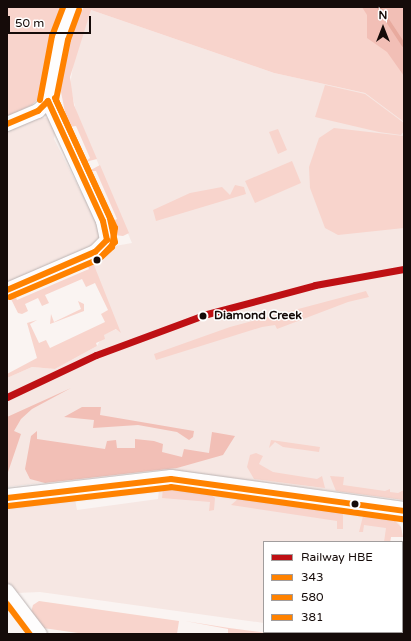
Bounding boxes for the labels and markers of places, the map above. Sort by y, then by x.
unlabelled marker [92,255,102,265]
marker: Diamond Creek [196,309,210,323]
place label: Diamond Creek [214,309,302,323]
unlabelled marker [350,499,360,509]

